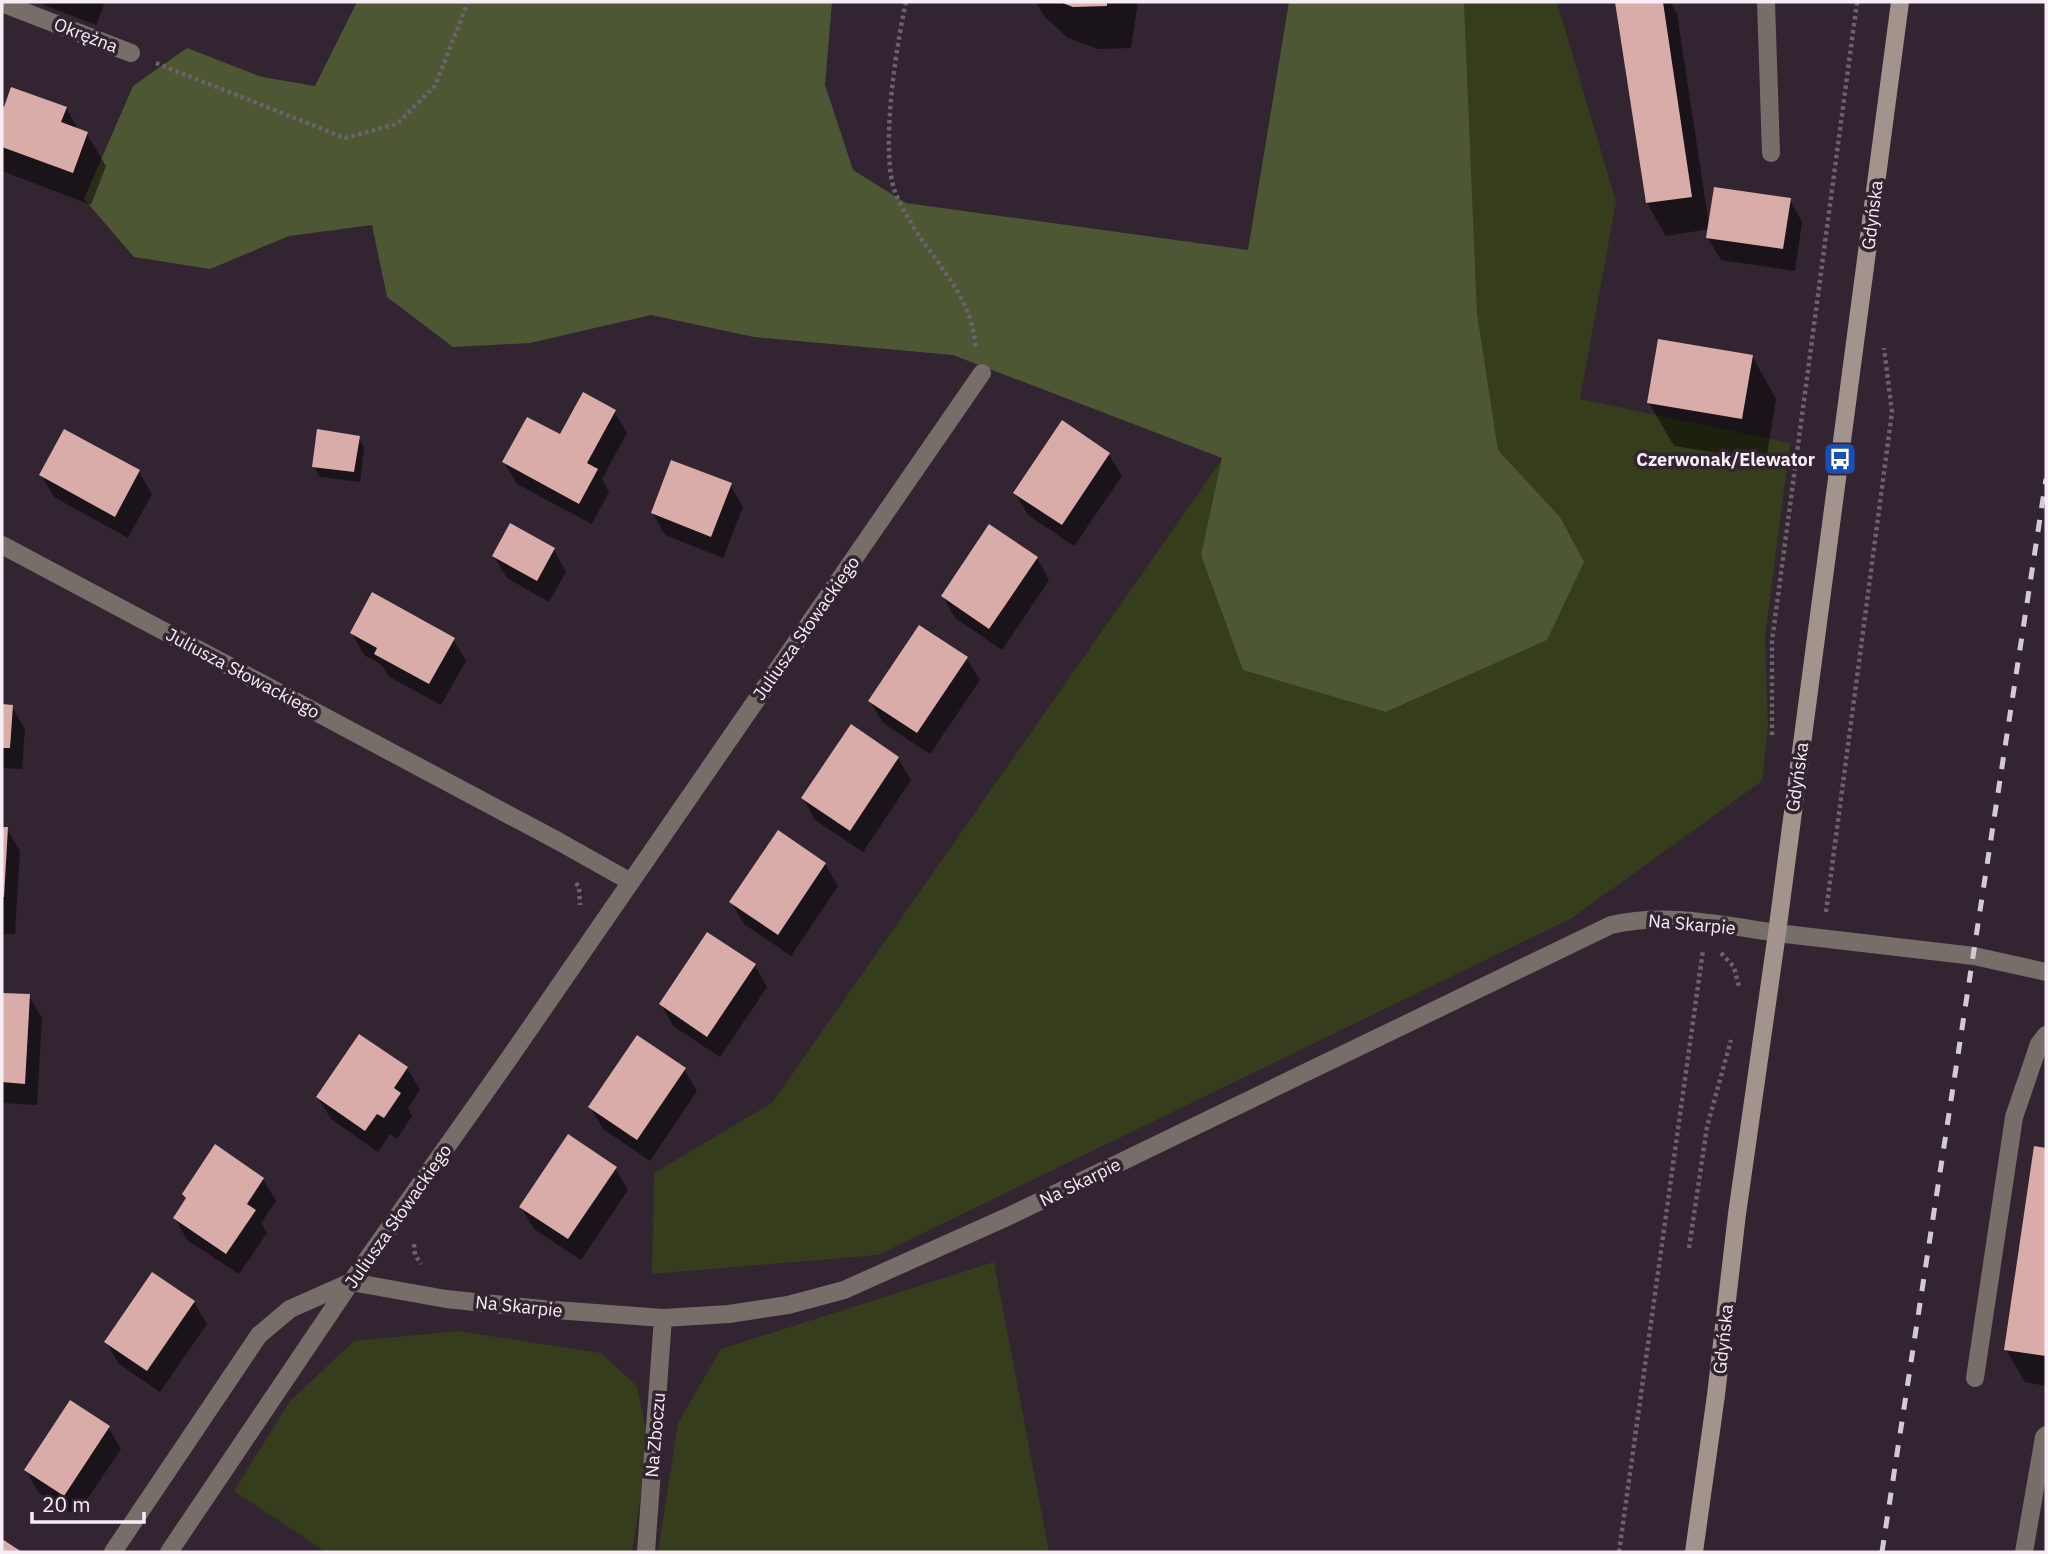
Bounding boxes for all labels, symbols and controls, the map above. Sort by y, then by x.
street label: Okrężna [51,12,122,58]
street label: Gdyńska [1856,179,1888,251]
bus stop icon: Czerwonak/Elewator [1821,440,1859,478]
place label: Czerwonak/Elewator [1636,448,1815,471]
street label: Juliusza Słowackiego [748,551,864,705]
street label: Juliusza Słowackiego [162,623,324,723]
street label: Gdyńska [1781,740,1813,813]
street label: Na Skarpie [1647,909,1737,939]
street label: Juliusza Słowackiego [340,1139,456,1293]
street label: Na Skarpie [1036,1152,1124,1212]
street label: Na Skarpie [474,1290,564,1322]
street label: Gdyńska [1708,1303,1738,1375]
street label: Na Zboczu [640,1392,670,1478]
scale bar [32,1480,144,1524]
text: 20 m [42,1490,91,1518]

